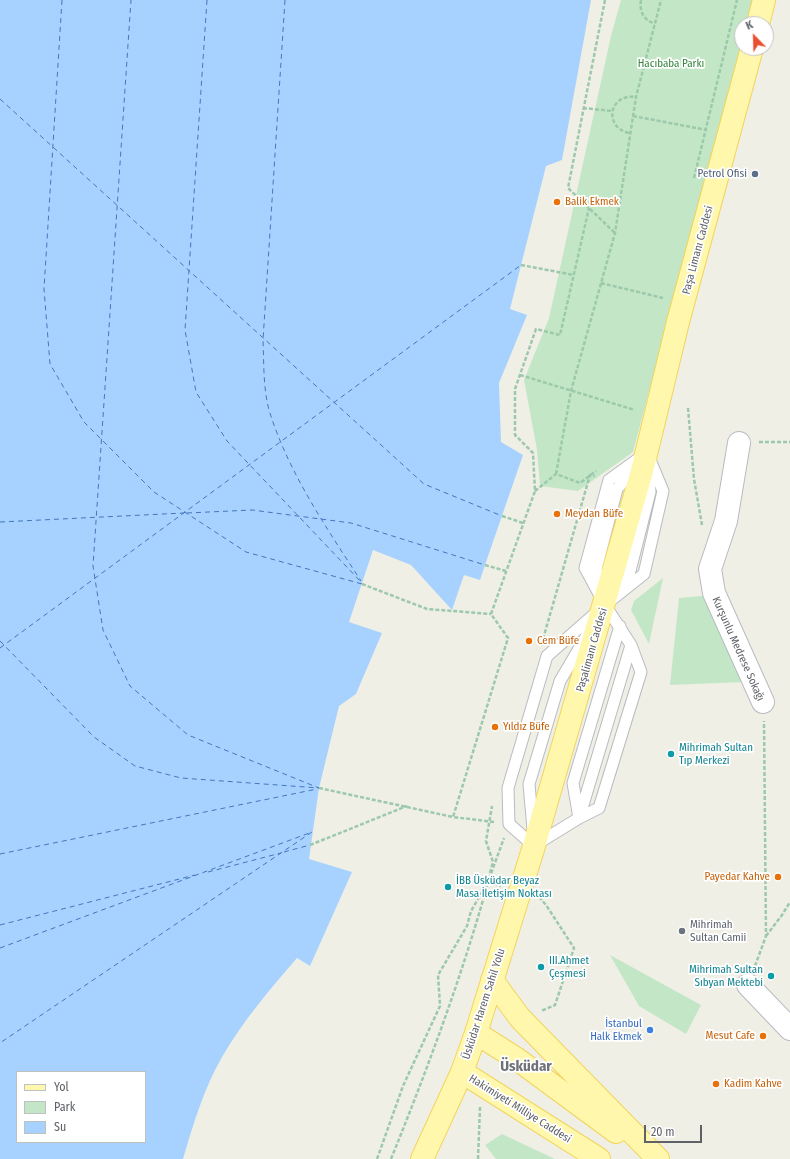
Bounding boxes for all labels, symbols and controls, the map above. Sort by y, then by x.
north arrow [734,16,774,56]
text: K [744,18,755,33]
park label: Hacıbaba Parkı [638,57,704,71]
place label: Petrol Ofisi [698,167,747,181]
marker: Petrol Ofisi [750,169,760,179]
place label: Balik Ekmek [565,195,619,209]
marker: Balik Ekmek [552,197,562,207]
street label: Paşa Limanı Caddesi [680,204,716,296]
place label: Meydan Büfe [565,507,623,521]
marker: Meydan Büfe [552,509,562,519]
street label: Kurşunlu Medrese Sokağı [709,595,767,703]
street label: Paşalimanı Caddesi [574,607,610,693]
place label: Cem Büfe [537,634,579,648]
marker: Cem Büfe [524,636,534,646]
place label: Yıldız Büfe [503,720,550,734]
marker: Yıldız Büfe [490,722,500,732]
place label: Mihrimah Sultan Tıp Merkezi [679,741,753,767]
marker: Mihrimah Sultan Tıp Merkezi [666,749,676,759]
place label: Payedar Kahve [704,870,770,884]
marker: Payedar Kahve [773,872,783,882]
place label: İBB Üsküdar Beyaz Masa İletişim Noktası [456,874,552,900]
marker: İBB Üsküdar Beyaz Masa İletişim Noktası [443,882,453,892]
place label: Mihrimah Sultan Camii [690,918,746,944]
marker: Mihrimah Sultan Camii [677,926,687,936]
street label: Üsküdar Harem Sahil Yolu [460,947,508,1061]
place label: III.Ahmet Çeşmesi [549,954,589,980]
marker: III.Ahmet Çeşmesi [536,962,546,972]
place label: Mihrimah Sultan Sıbyan Mektebi [689,963,763,989]
marker: Mihrimah Sultan Sıbyan Mektebi [766,971,776,981]
place label: İstanbul Halk Ekmek [590,1017,642,1043]
marker: İstanbul Halk Ekmek [645,1025,655,1035]
place label: Mesut Cafe [706,1029,755,1043]
marker: Mesut Cafe [758,1031,768,1041]
district label: Üsküdar [500,1058,552,1076]
legend [16,1071,146,1143]
street label: Hakimiyeti Milliye Caddesi [466,1072,574,1146]
place label: Kadim Kahve [724,1077,782,1091]
marker: Kadim Kahve [711,1079,721,1089]
text: Yol [54,1080,69,1094]
text: Park [54,1100,75,1114]
scale bar [646,1117,704,1143]
text: Su [54,1120,66,1134]
text: 20 m [651,1125,675,1139]

